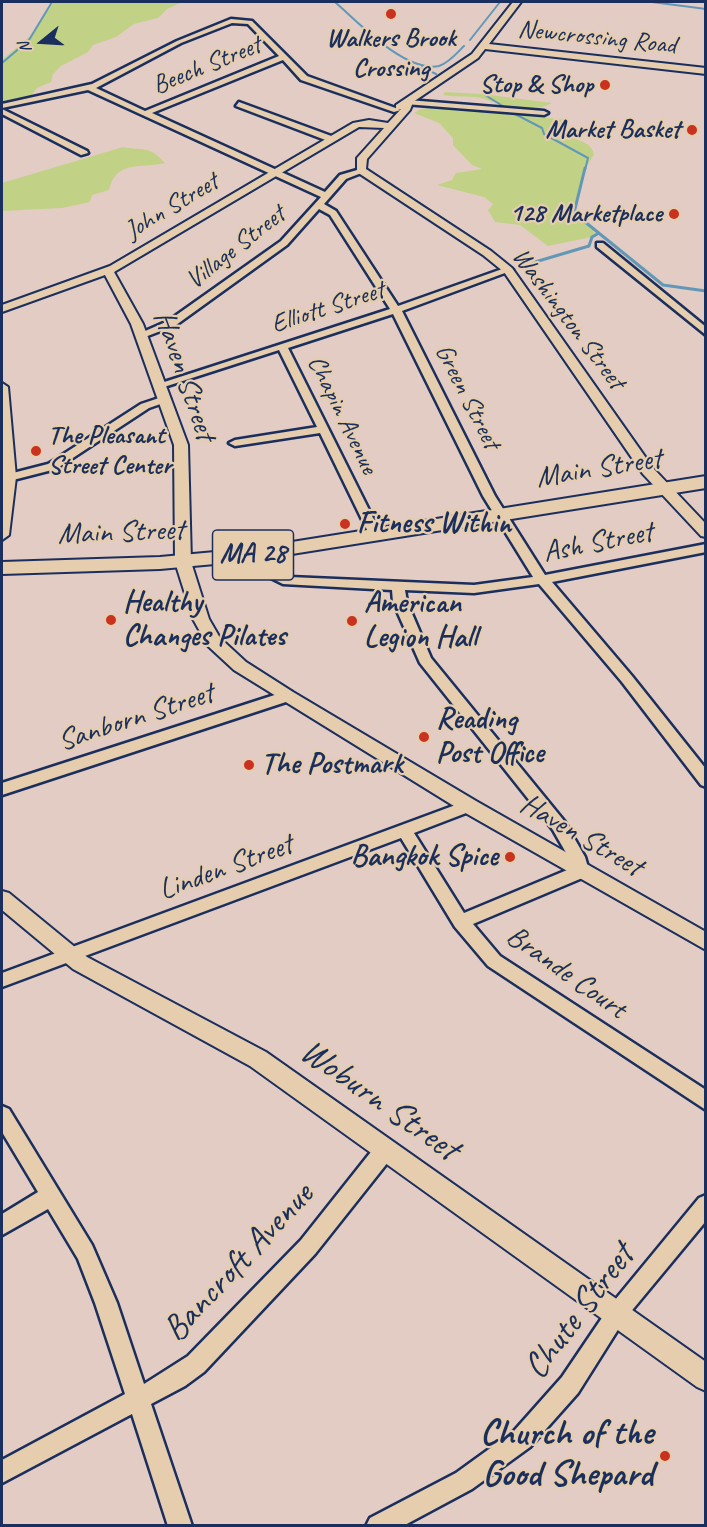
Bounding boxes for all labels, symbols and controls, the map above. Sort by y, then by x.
marker: Walkers Brook Crossing [384,7,398,21]
north arrow [12,12,72,72]
street label: Newcrossing Road [516,14,678,62]
place label: Walkers Brook Crossing [326,23,456,84]
street label: Beech Street [148,30,266,102]
text: N [14,40,36,55]
place label: Stop & Shop [480,69,593,101]
marker: Stop & Shop [598,78,612,92]
place label: Market Basket [545,114,680,146]
marker: Market Basket [685,123,699,137]
street label: John Street [120,167,224,247]
place label: 128 Marketplace [510,198,662,230]
street label: Village Street [180,200,292,296]
marker: 128 Marketplace [667,207,681,221]
street label: Washington Street [505,242,631,396]
street label: Elliott Street [268,275,388,341]
street label: Haven Street [145,306,223,446]
street label: Green Street [427,339,507,455]
street label: Chapin Avenue [300,351,384,479]
place label: The Pleasant Street Center [48,420,171,482]
street label: Main Street [534,441,664,497]
marker: The Pleasant Street Center [29,444,43,458]
place label: Fitness Within [357,506,511,542]
street label: Main Street [57,513,185,553]
street label: Ash Street [540,515,656,571]
marker: Fitness Within [338,517,352,531]
road number: MA 28 [212,530,294,580]
place label: Healthy Changes Pilates [123,585,286,656]
place label: American Legion Hall [364,586,477,656]
marker: Healthy Changes Pilates [104,613,118,627]
marker: American Legion Hall [345,614,359,628]
street label: Sanborn Street [54,676,218,760]
place label: Reading Post Office [436,702,543,772]
marker: Reading Post Office [417,730,431,744]
place label: The Postmark [261,747,403,783]
marker: The Postmark [242,758,256,772]
street label: Haven Street [513,787,649,885]
street label: Linden Street [154,827,298,909]
place label: Bangkok Spice [351,839,498,875]
marker: Bangkok Spice [503,850,517,864]
street label: Brande Court [499,919,633,1027]
street label: Woburn Street [291,1031,467,1171]
street label: Bancroft Avenue [155,1175,323,1351]
street label: Chute Street [515,1236,645,1388]
place label: Church of the Good Shepard [480,1413,653,1498]
marker: Church of the Good Shepard [658,1449,672,1463]

